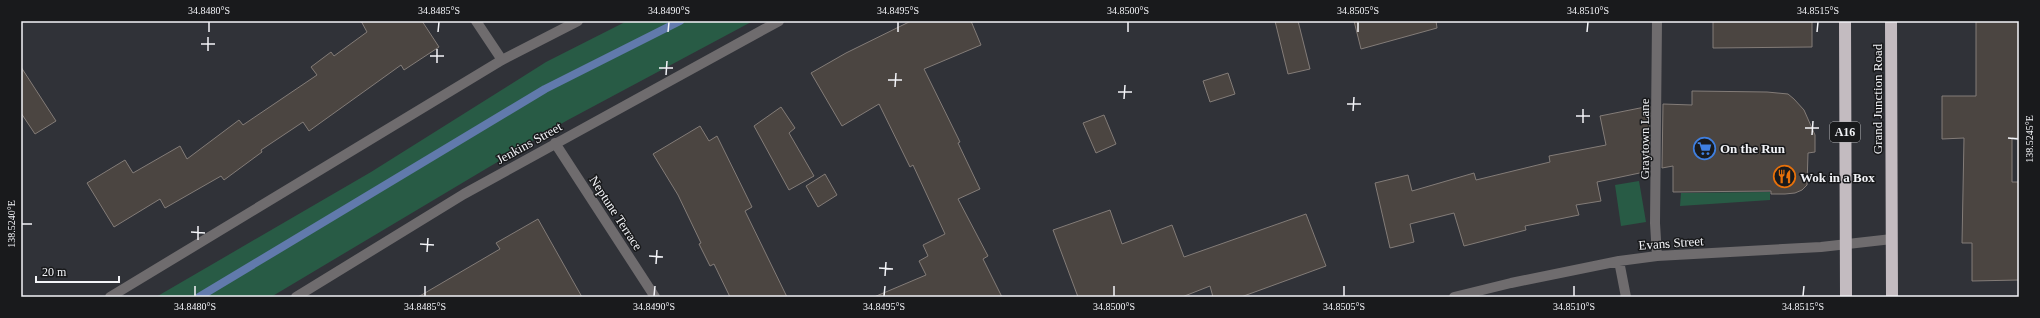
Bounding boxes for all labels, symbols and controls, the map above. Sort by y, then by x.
text: 34.8480°S [188,5,230,16]
text: 34.8485°S [418,5,460,16]
text: 34.8490°S [648,5,690,16]
text: 34.8495°S [877,5,919,16]
text: 34.8500°S [1107,5,1149,16]
text: 34.8505°S [1337,5,1379,16]
text: 34.8510°S [1567,5,1609,16]
text: 34.8515°S [1797,5,1839,16]
street label: Grand Junction Road [1870,43,1885,154]
street label: Graytown Lane [1637,98,1652,180]
text: 138.5245°E [2024,115,2035,163]
street label: Jenkins Street [494,119,565,167]
road number: A16 [1830,122,1860,142]
supermarket icon: On the Run [1691,135,1717,161]
place label: On the Run [1720,141,1786,156]
restaurant icon: Wok in a Box [1771,164,1797,190]
place label: Wok in a Box [1800,170,1875,185]
street label: Neptune Terrace [586,173,646,253]
text: 138.5240°E [6,200,17,248]
street label: Evans Street [1638,233,1705,253]
scale bar [36,258,119,284]
text: 20 m [42,265,67,279]
text: 34.8480°S [174,301,216,312]
text: 34.8485°S [404,301,446,312]
text: 34.8490°S [633,301,675,312]
text: 34.8495°S [863,301,905,312]
text: 34.8500°S [1093,301,1135,312]
text: 34.8505°S [1323,301,1365,312]
text: 34.8510°S [1553,301,1595,312]
text: 34.8515°S [1782,301,1824,312]

